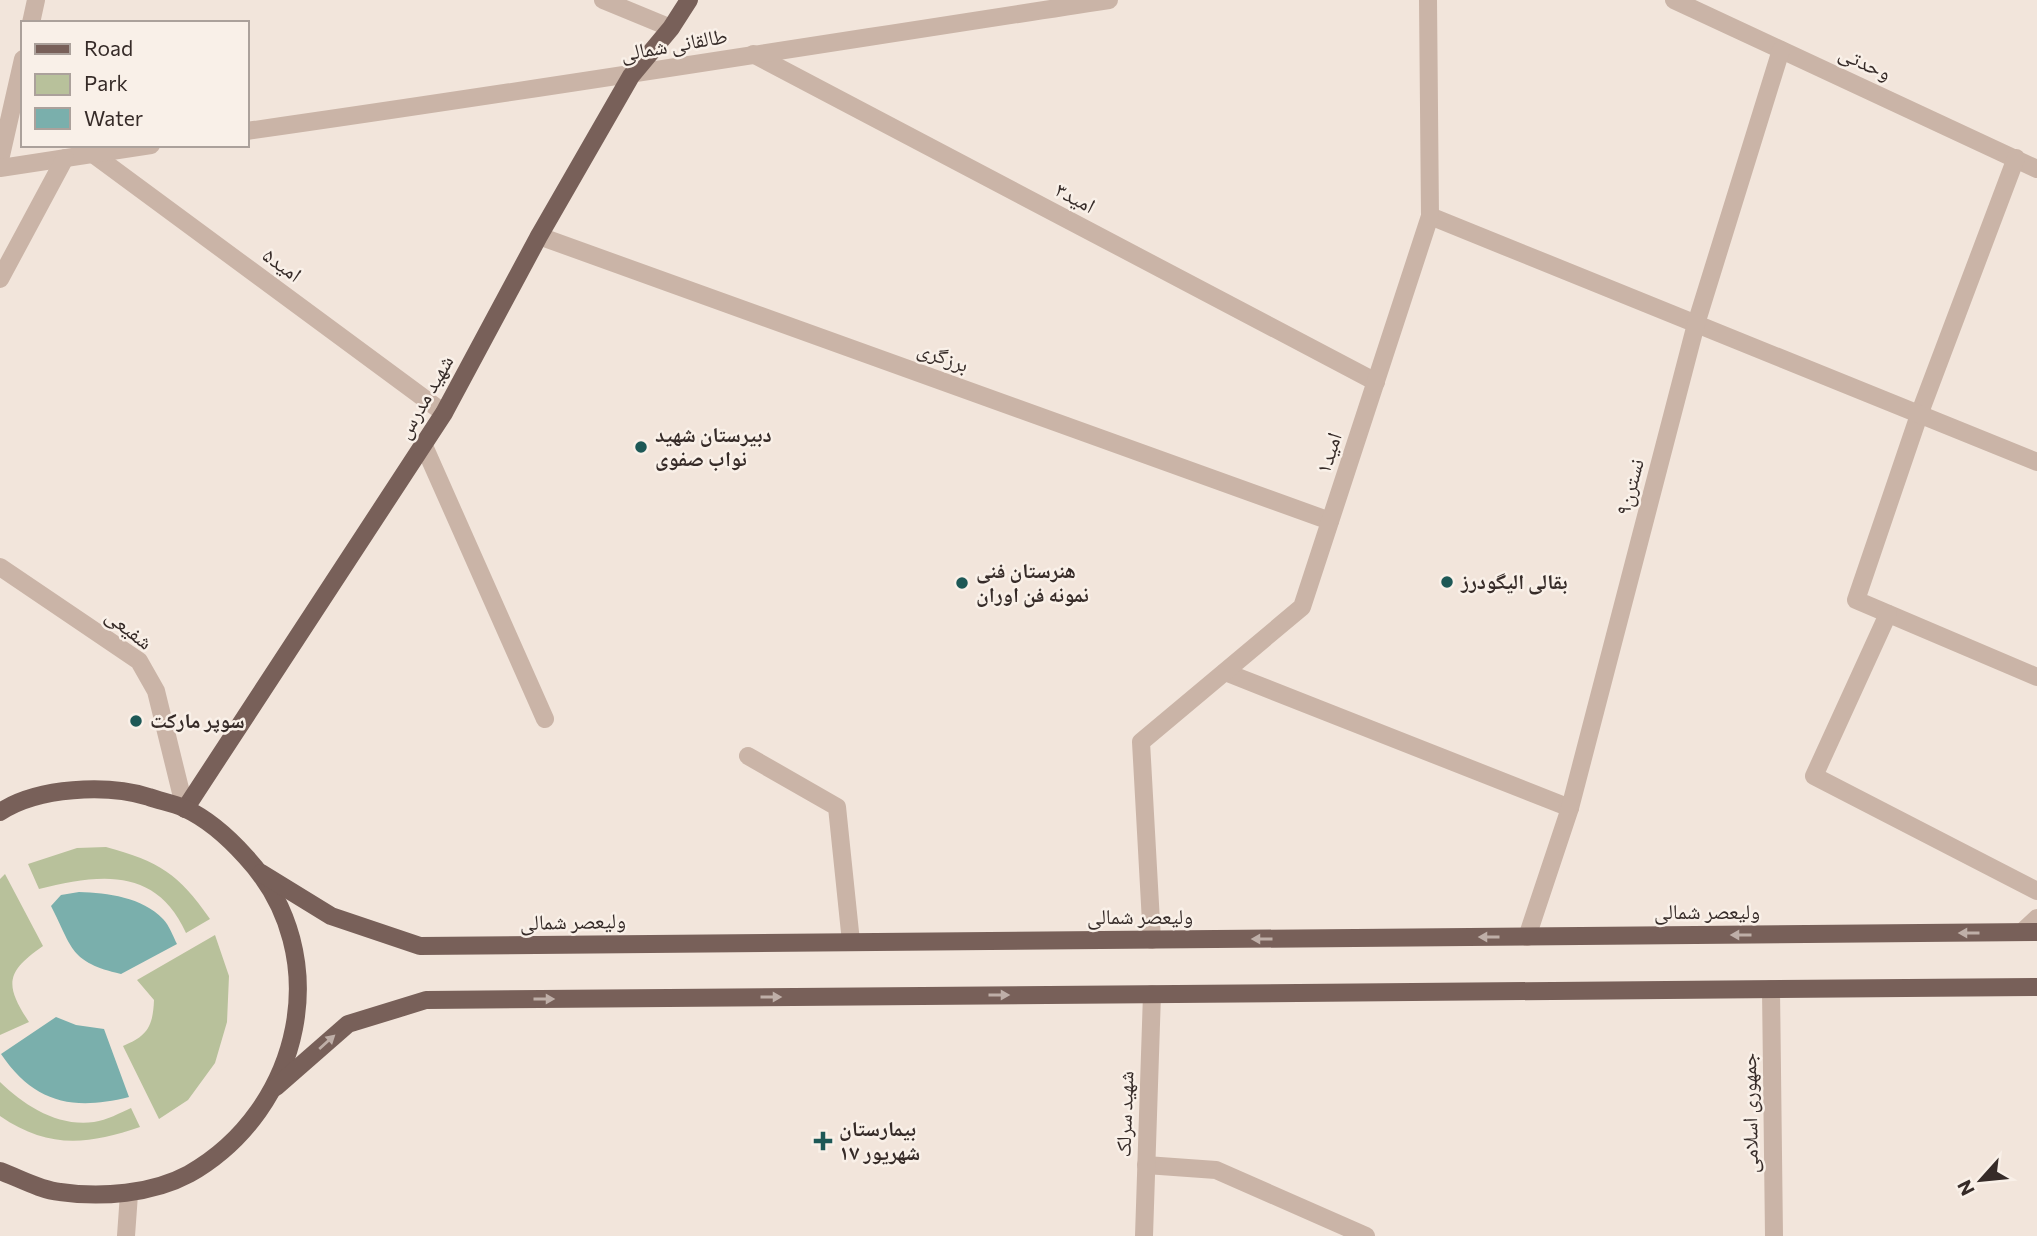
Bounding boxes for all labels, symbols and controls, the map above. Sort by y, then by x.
legend [21,21,248,147]
street label: طالقانی شمالی [618,22,729,67]
text: Road [84,35,133,60]
street label: وحدتی [1835,39,1896,86]
text: Park [84,70,128,95]
text: Water [84,105,143,130]
street label: امید۳ [1051,176,1100,218]
street label: امید۵ [259,241,307,286]
street label: برزگری [914,335,972,377]
street label: شهید مدرس [390,350,459,443]
place label: دبیرستان شهید نواب صفوی [655,421,772,471]
street label: امید۱ [1309,429,1346,476]
marker: دبیرستان شهید نواب صفوی [633,439,649,455]
street label: نسترن۹ [1609,456,1649,518]
place label: هنرستان فنی نمونه فن اوران [976,557,1089,608]
place label: بقالی الیگودرز [1460,568,1568,595]
marker: بقالی الیگودرز [1439,574,1455,590]
marker: هنرستان فنی نمونه فن اوران [954,575,970,591]
street label: شفیعی [100,602,158,655]
place label: سوپر مارکت [150,707,245,733]
marker: سوپر مارکت [128,713,144,729]
street label: ولیعصر شمالی [1654,898,1760,925]
street label: ولیعصر شمالی [1087,903,1193,930]
street label: ولیعصر شمالی [520,907,626,936]
one-way arrow [1958,927,1980,939]
one-way arrow [1730,929,1752,941]
one-way arrow [1478,931,1500,943]
one-way arrow [1251,933,1273,945]
one-way arrow [988,989,1010,1001]
one-way arrow [761,991,783,1003]
one-way arrow [533,993,555,1005]
one-way arrow [318,1034,336,1050]
street label: جمهوری اسلامی [1735,1052,1764,1174]
street label: شهید سرلک [1110,1070,1139,1158]
place label: بیمارستان ۱۷ شهریور [839,1115,920,1165]
marker: بیمارستان ۱۷ شهریور [813,1131,833,1151]
north arrow [1946,1145,2016,1215]
text: N [1952,1176,1979,1200]

